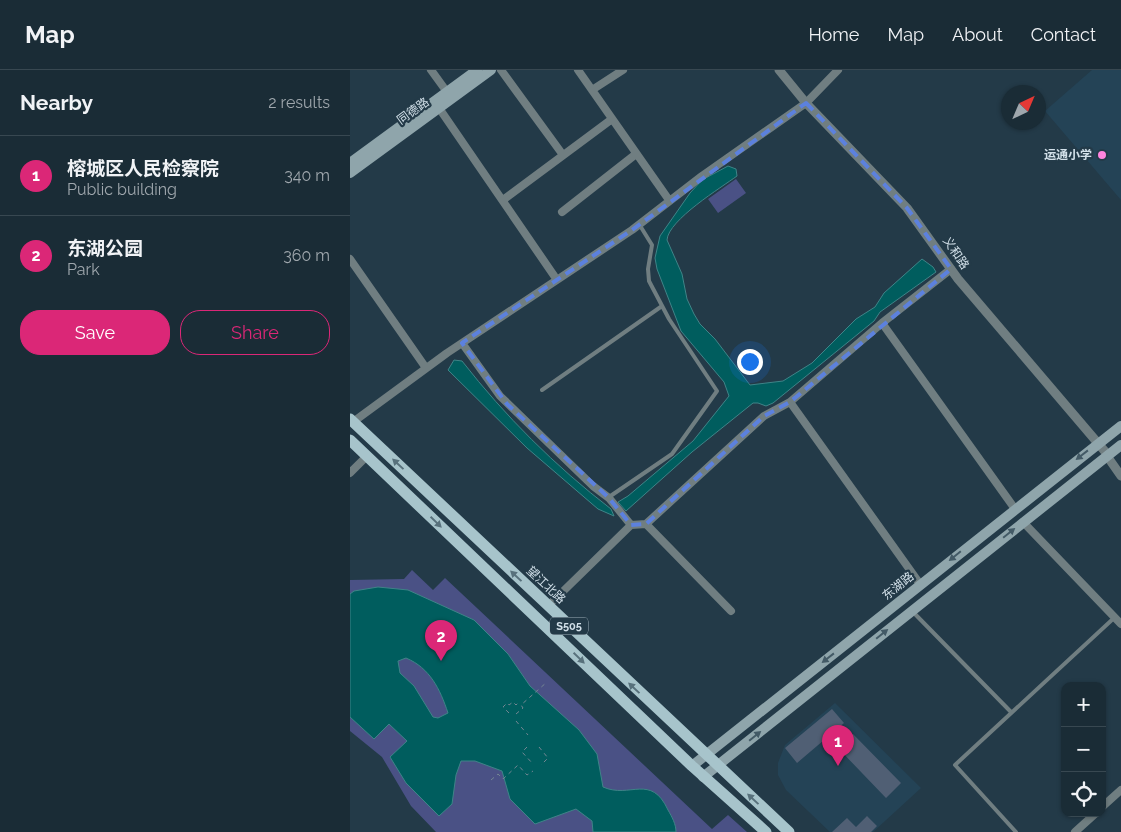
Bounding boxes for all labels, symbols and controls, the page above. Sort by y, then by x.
text: Map [25,20,75,49]
text: Home [808,24,859,45]
text: Map [887,24,924,45]
text: About [952,24,1003,45]
text: Contact [1031,24,1096,45]
north arrow [1001,85,1046,130]
text: Nearby [20,90,93,115]
text: 2 results [268,93,330,112]
street label: 同德路 [394,95,432,127]
place label: 运通小学 [1044,148,1092,162]
marker: 运通小学 [1096,149,1108,161]
text: 榕城区人民检察院 [67,157,219,179]
text: 1 [32,166,40,185]
text: 340 m [284,166,330,185]
text: Public building [67,180,177,199]
street label: 义和路 [940,234,972,272]
text: 东湖公园 [67,237,143,259]
text: 2 [31,246,41,265]
text: 360 m [283,246,330,265]
text: Park [67,260,100,279]
button: Save [20,310,170,355]
button: Share [180,310,330,355]
your location [737,349,763,375]
one-way arrow [1076,449,1089,460]
one-way arrow [393,458,405,470]
one-way arrow [430,516,442,528]
one-way arrow [1002,527,1015,538]
one-way arrow [949,551,962,562]
street label: 望江北路 [524,564,568,606]
street label: 东湖路 [880,569,916,603]
one-way arrow [511,570,523,582]
road number: S505 [550,618,588,634]
pin: 2 [425,620,457,661]
one-way arrow [876,629,889,640]
one-way arrow [572,652,584,664]
one-way arrow [822,652,835,663]
one-way arrow [629,682,641,694]
map controls [1061,682,1106,817]
button: + [1061,682,1106,727]
pin: 1 [822,725,854,766]
button: − [1061,727,1106,772]
one-way arrow [748,730,761,741]
button: locate [1061,772,1106,817]
one-way arrow [747,793,759,805]

